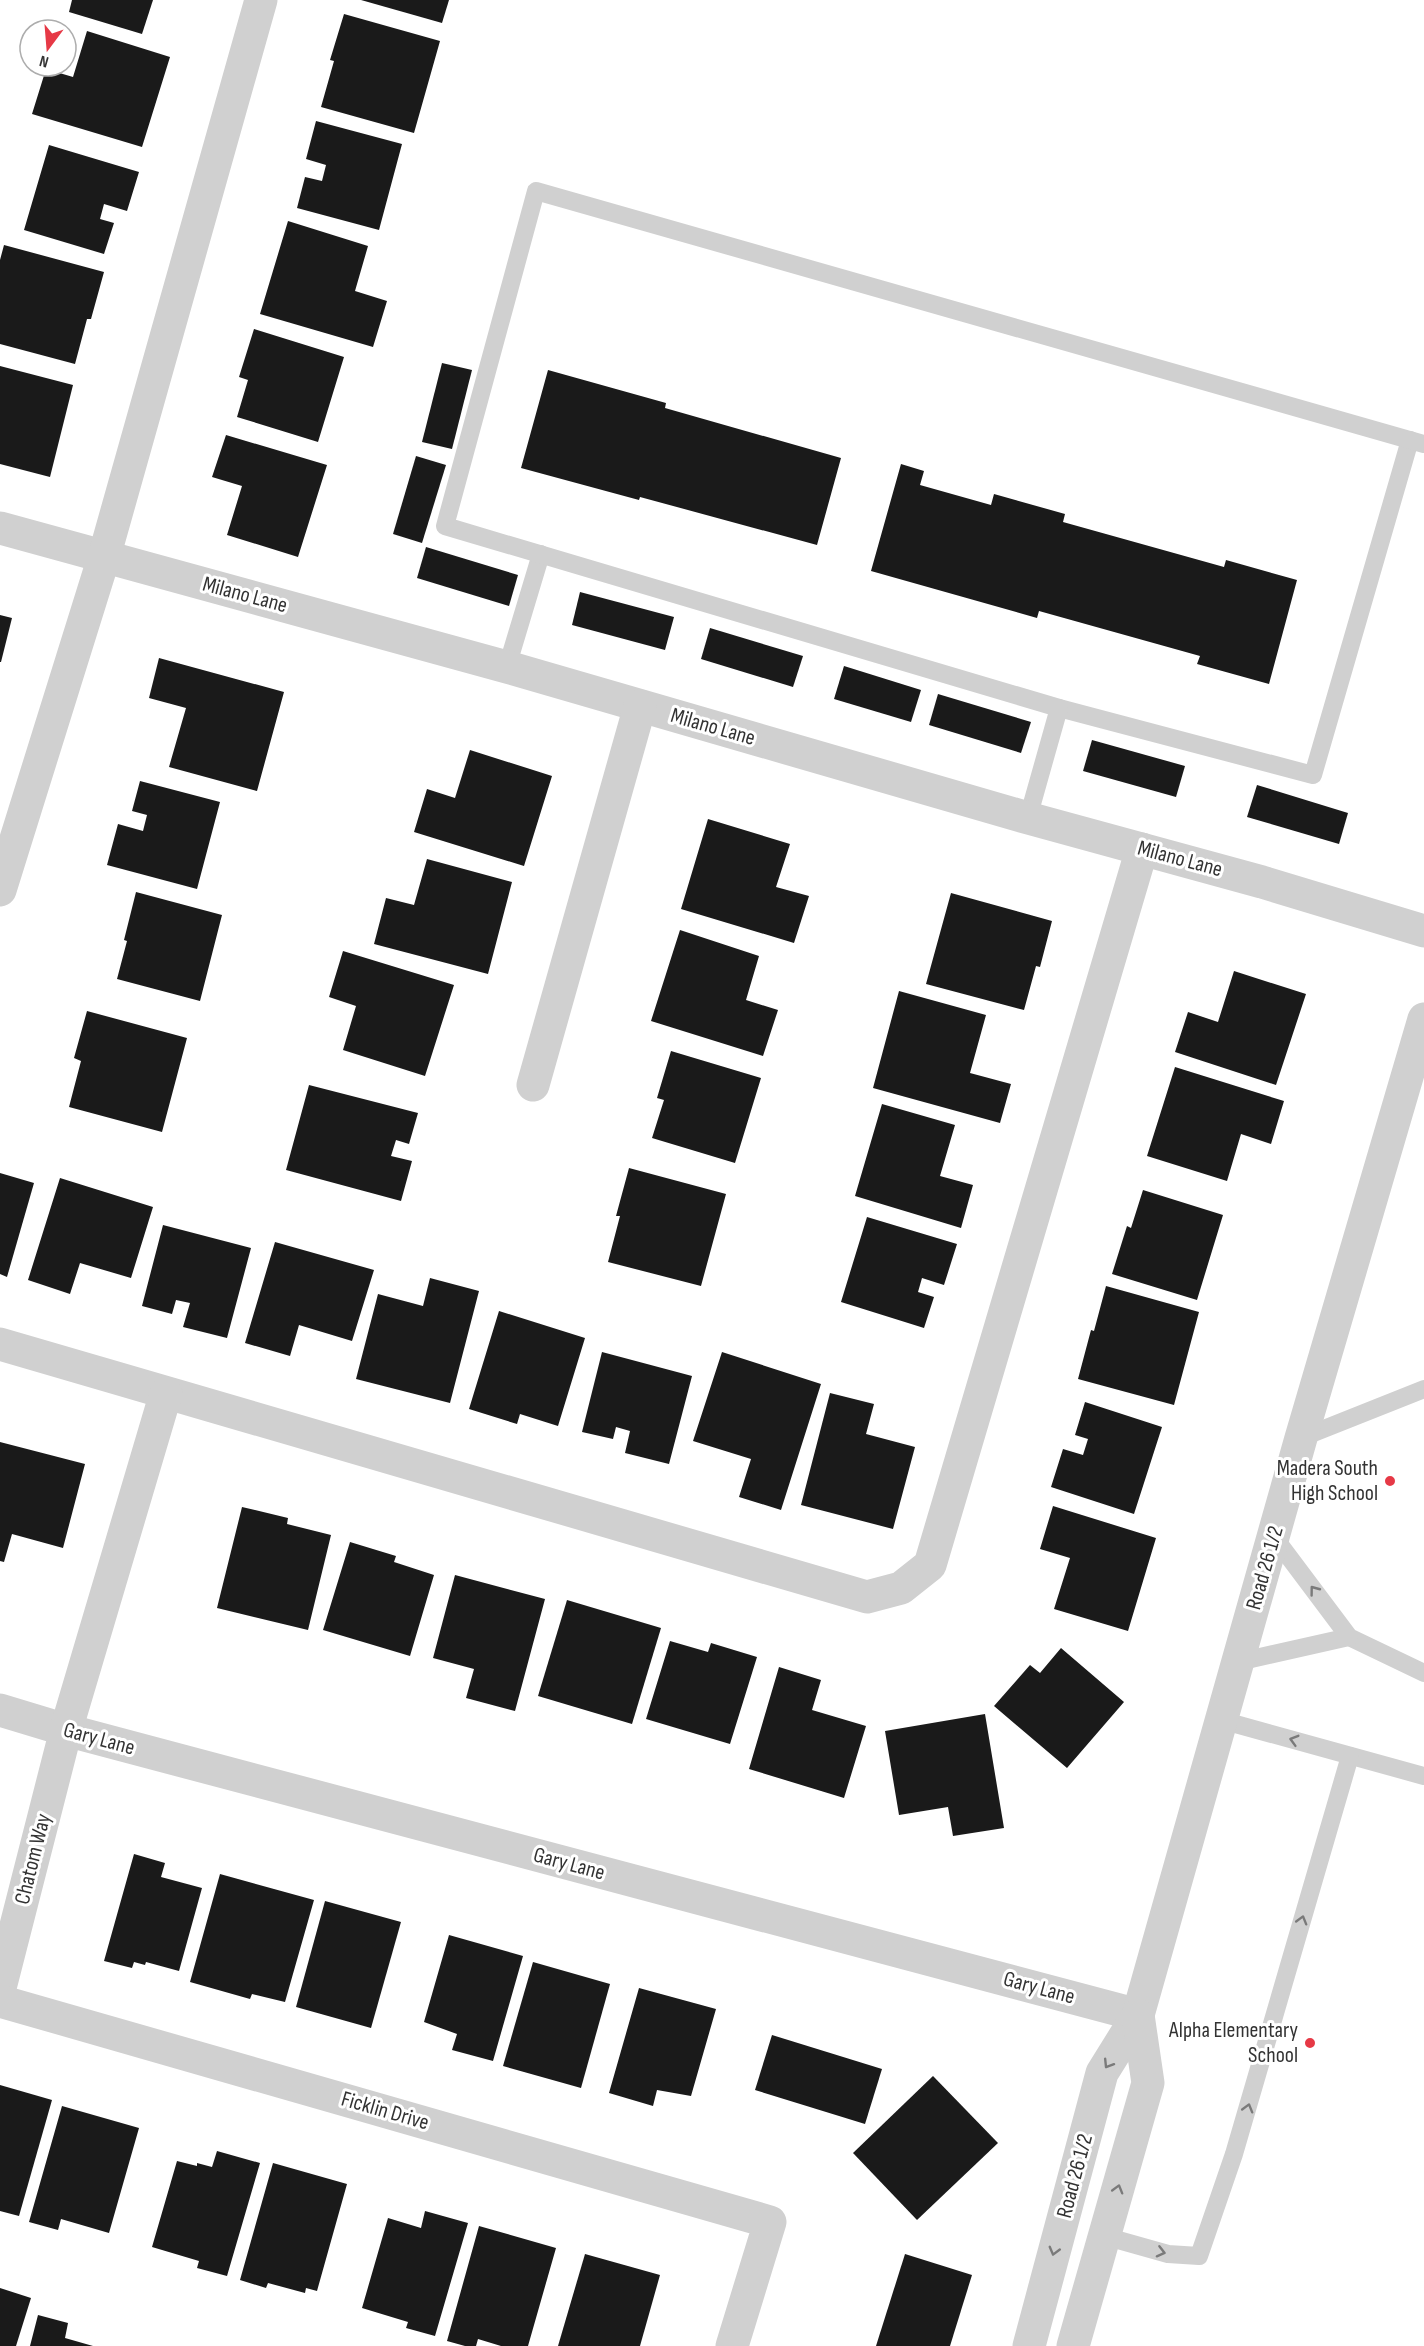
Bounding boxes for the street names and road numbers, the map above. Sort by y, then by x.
street label: Milano Lane [200,571,290,619]
street label: Milano Lane [668,702,758,752]
street label: Milano Lane [1135,835,1225,883]
street label: Road 26 1/2 [1240,1523,1290,1613]
street label: Gary Lane [60,1717,138,1761]
street label: Chatom Way [9,1810,57,1907]
street label: Gary Lane [530,1842,608,1886]
street label: Gary Lane [1000,1966,1078,2010]
street label: Ficklin Drive [338,2086,432,2136]
street label: Road 26 1/2 [1051,2131,1099,2221]

